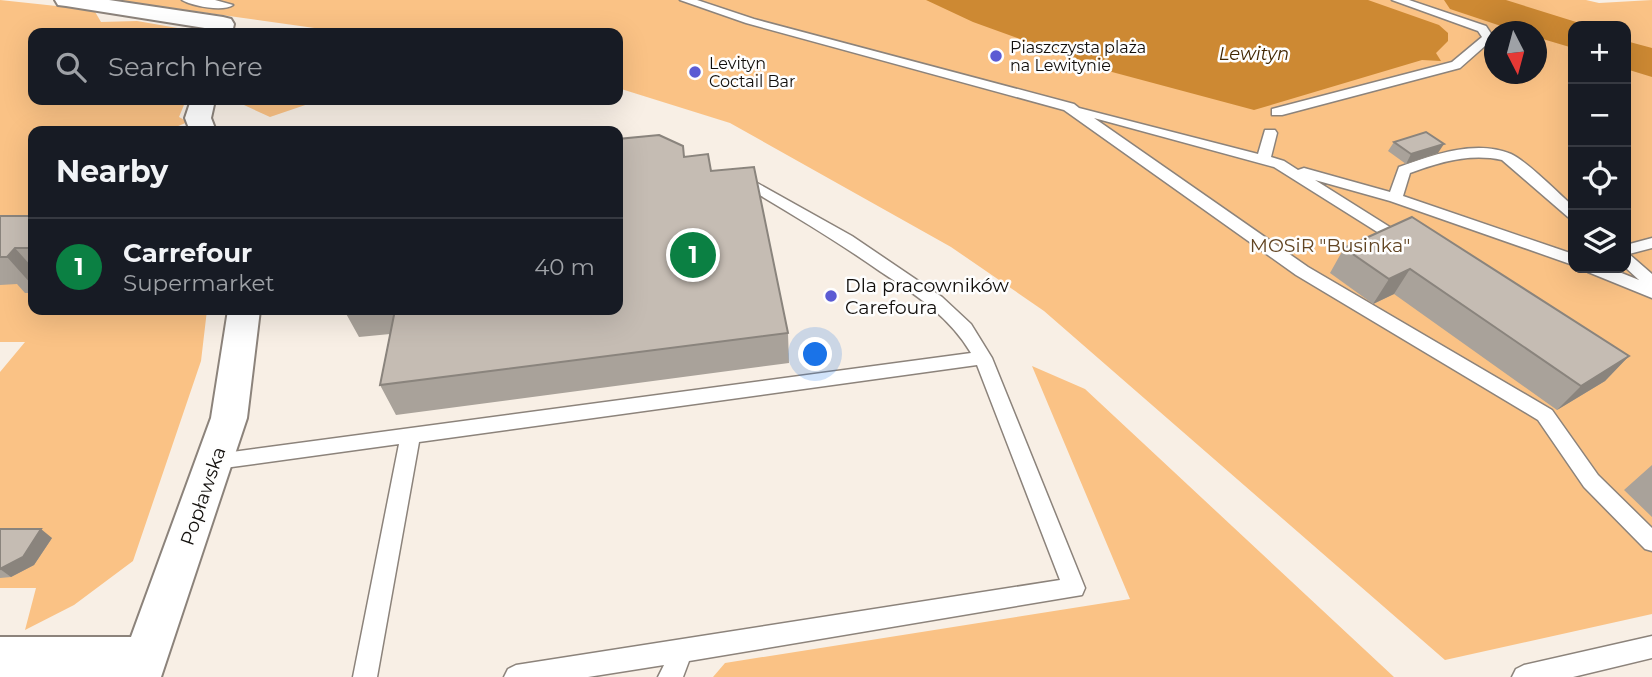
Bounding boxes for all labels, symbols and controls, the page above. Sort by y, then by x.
north arrow [1484,21,1547,84]
map controls [1568,21,1631,273]
button: + [1568,21,1631,84]
search box [28,28,623,105]
place label: Piaszczysta plaża na Lewitynie [1010,38,1146,75]
water label: Lewityn [1219,43,1289,65]
icon: search [52,48,90,86]
marker: Piaszczysta plaża na Lewitynie [988,48,1004,64]
text: Search here [108,51,263,83]
place label: Levityn Coctail Bar [709,54,795,91]
marker: Levityn Coctail Bar [687,64,703,80]
button: − [1568,84,1631,147]
button: locate [1568,147,1631,210]
text: Nearby [56,153,168,190]
button: layers [1568,210,1631,273]
pin: 1 [670,229,716,281]
park label: MOSiR "Businka" [1250,234,1410,257]
text: Carrefour [123,237,252,269]
text: 1 [74,253,84,281]
text: 40 m [534,253,595,281]
text: Supermarket [123,269,275,297]
place label: Dla pracowników Carefoura [845,274,1009,319]
marker: Dla pracowników Carefoura [823,288,839,304]
your location [798,337,832,371]
street label: Popławska [175,444,231,548]

